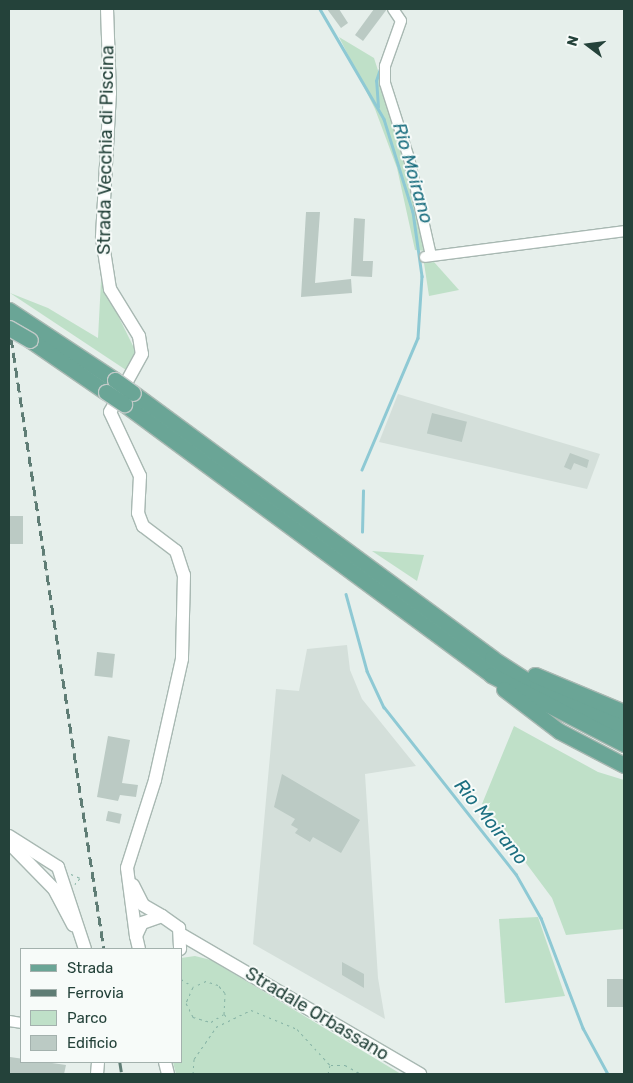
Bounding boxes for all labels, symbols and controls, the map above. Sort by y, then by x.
north arrow [563,20,613,70]
text: N [564,34,583,48]
street label: Strada Vecchia di Piscina [93,45,119,255]
water label: Rio Moirano [388,120,438,226]
water label: Rio Moirano [449,774,533,870]
legend [20,948,182,1063]
text: Strada [67,959,113,977]
street label: Stradale Orbassano [241,963,393,1065]
text: Ferrovia [67,984,124,1002]
text: Parco [67,1009,107,1027]
text: Edificio [67,1034,117,1052]

